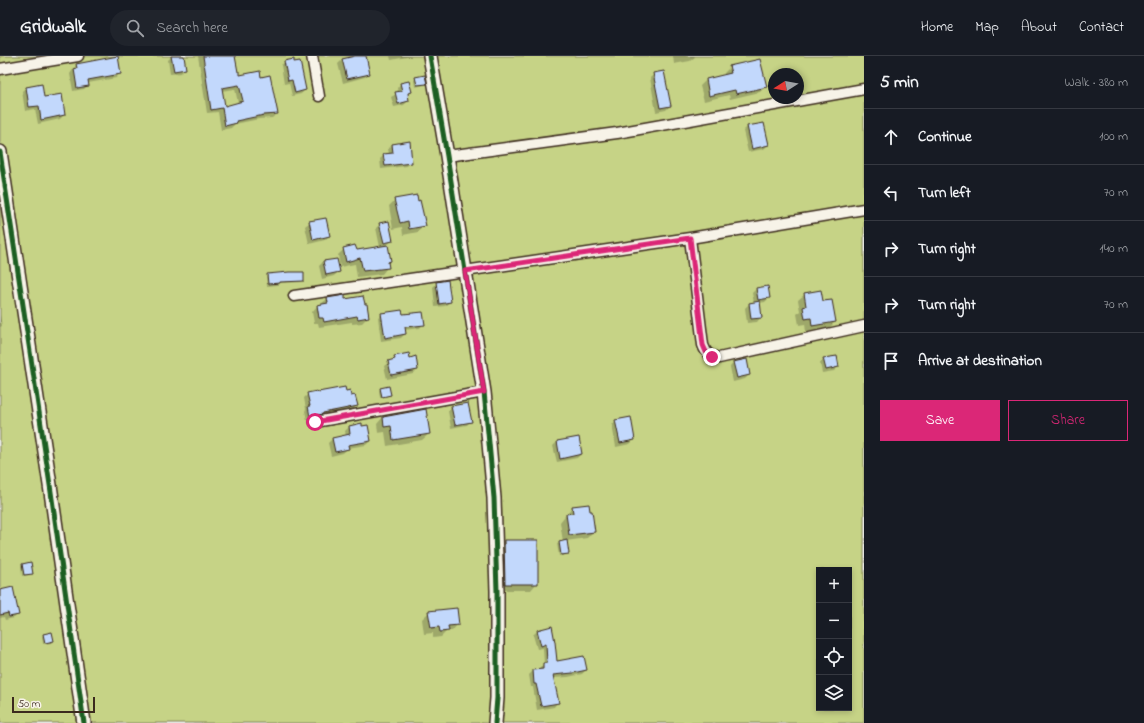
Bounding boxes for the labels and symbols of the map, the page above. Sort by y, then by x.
north arrow [768,68,804,104]
route end [703,348,721,366]
route start [306,413,324,431]
scale bar [12,695,95,714]

